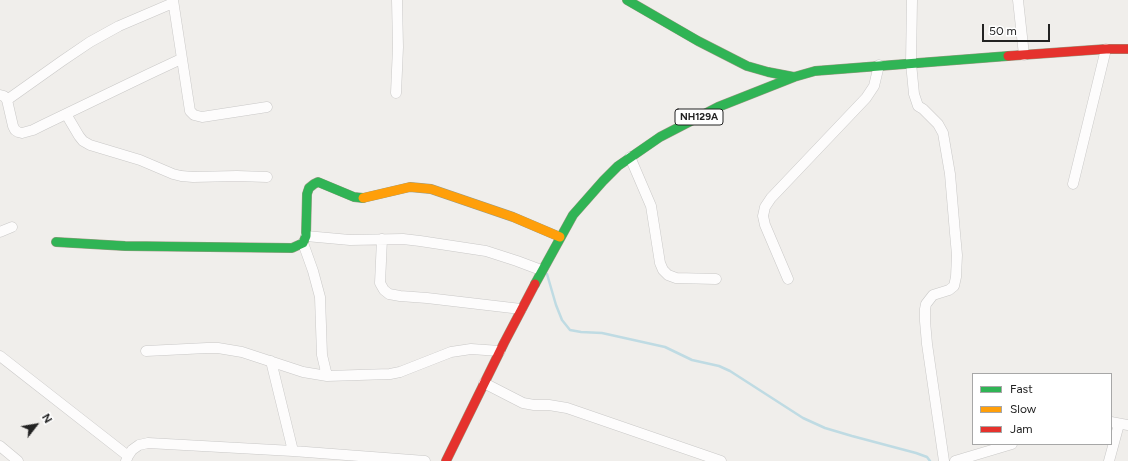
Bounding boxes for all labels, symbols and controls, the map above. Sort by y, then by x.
scale bar [984,16,1052,42]
text: 50 m [989,24,1017,38]
road number: NH129A [675,109,723,125]
legend [972,373,1112,445]
text: Fast [1010,382,1033,396]
text: Slow [1010,402,1036,416]
north arrow [16,405,56,445]
text: N [39,412,54,426]
text: Jam [1010,422,1033,436]

